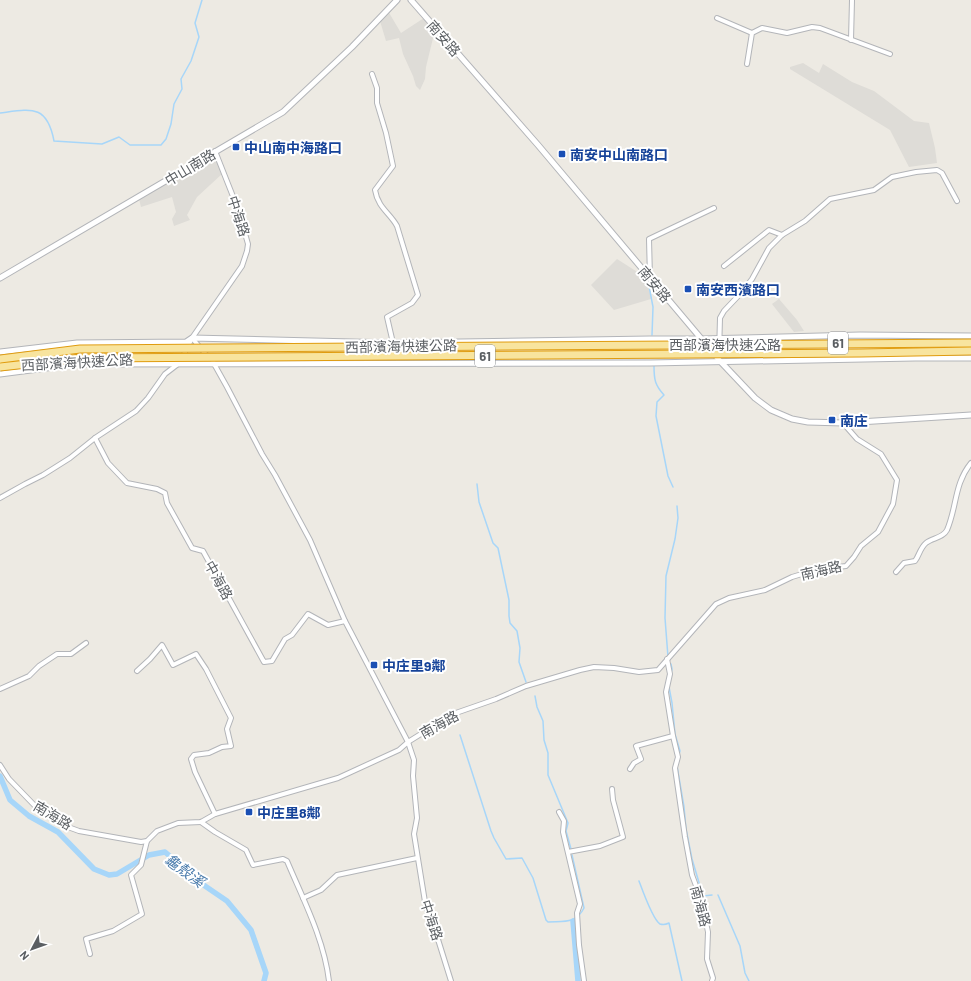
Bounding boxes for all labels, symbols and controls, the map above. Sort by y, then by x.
street label: 南安路 [424,17,464,59]
place label: 中山南中海路口 [244,139,342,156]
marker: 中山南中海路口 [231,142,241,152]
street label: 中山南路 [162,145,218,189]
place label: 南安中山南路口 [570,146,668,163]
marker: 南安中山南路口 [557,149,567,159]
street label: 中海路 [224,193,254,239]
street label: 南安路 [635,262,675,306]
place label: 南安西濱路口 [696,281,780,298]
marker: 南安西濱路口 [683,284,693,294]
road number: 61 [828,332,848,354]
street label: 西部濱海快速公路 [669,336,781,353]
street label: 西部濱海快速公路 [345,337,457,355]
road number: 61 [475,345,495,367]
street label: 西部濱海快速公路 [21,351,133,373]
place label: 南庄 [840,412,868,429]
marker: 南庄 [827,415,837,425]
street label: 南海路 [799,557,843,583]
street label: 中海路 [201,558,237,602]
place label: 中庄里9鄰 [382,657,445,674]
marker: 中庄里9鄰 [369,660,379,670]
street label: 南海路 [417,706,461,742]
street label: 南海路 [31,797,75,833]
place label: 中庄里8鄰 [257,804,321,821]
marker: 中庄里8鄰 [244,807,254,817]
water label: 龜殼溪 [162,849,210,892]
street label: 南海路 [687,884,715,928]
street label: 中海路 [417,897,447,943]
north arrow [12,929,52,969]
text: N [17,949,31,963]

